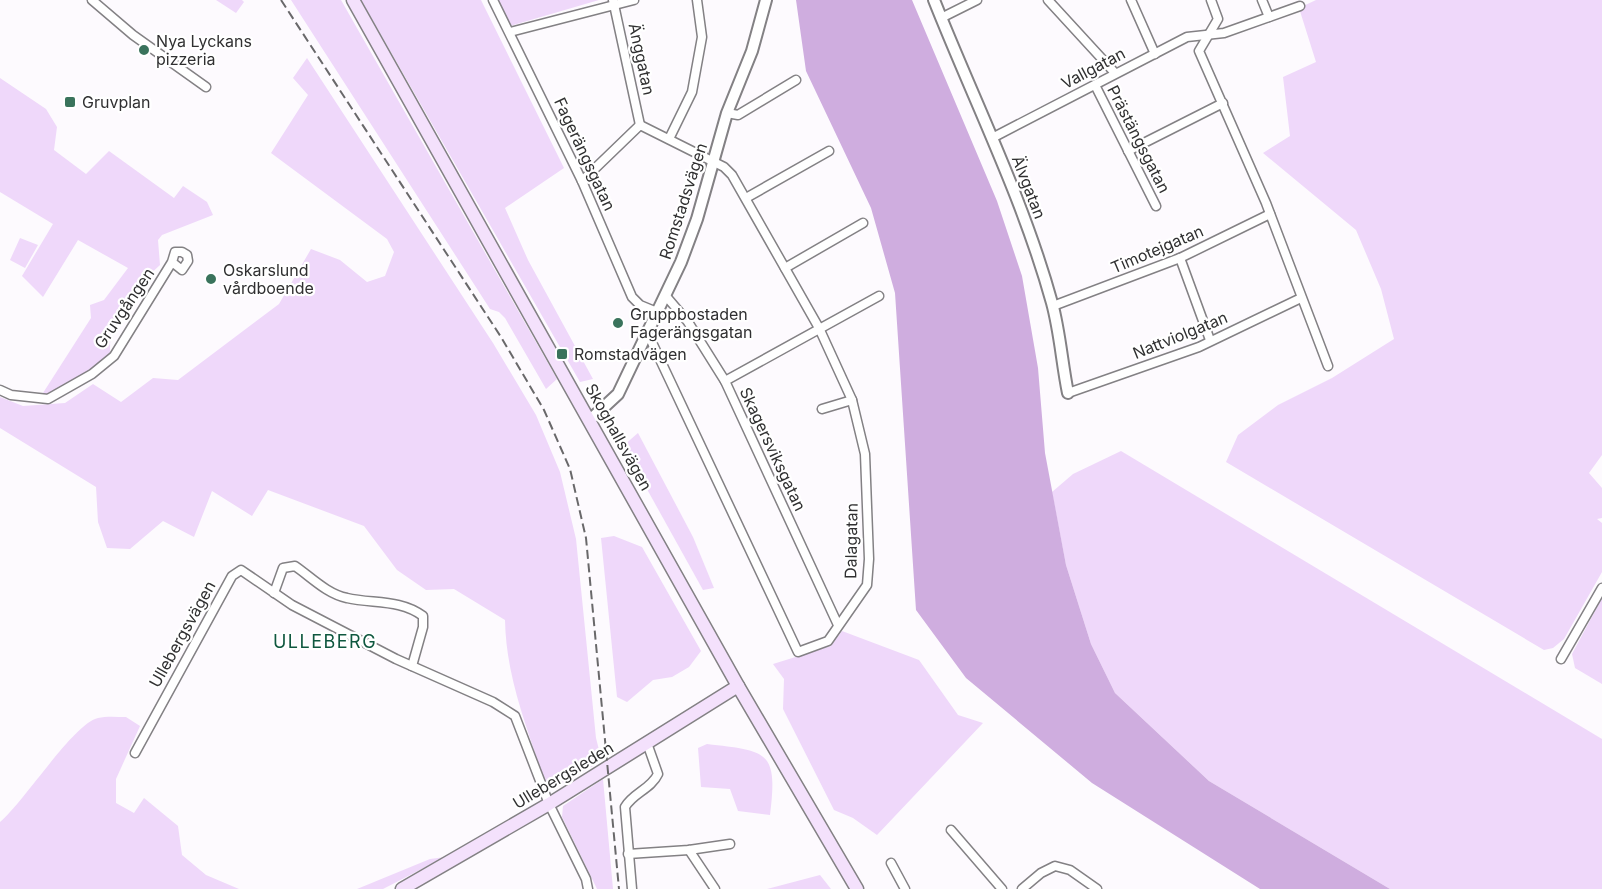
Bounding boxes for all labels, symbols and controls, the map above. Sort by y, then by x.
street label: Änggatan [625,21,659,97]
place label: Nya Lyckans pizzeria [156,31,252,69]
marker: Nya Lyckans pizzeria [137,43,151,57]
street label: Vallgatan [1058,43,1128,93]
street label: Prästängsgatan [1103,82,1175,196]
place label: Gruvplan [82,92,151,112]
street label: Fagerängsgatan [550,94,620,214]
marker: Gruvplan [63,95,77,109]
street label: Romstadsvägen [655,140,711,262]
street label: Älvgatan [1008,153,1050,221]
street label: Timotejgatan [1108,221,1206,277]
place label: Oskarslund vårdboende [223,260,314,298]
street label: Gruvgången [90,264,158,352]
marker: Oskarslund vårdboende [204,272,218,286]
place label: Gruppbostaden Fagerängsgatan [630,304,752,342]
street label: Nattviolgatan [1130,307,1230,363]
marker: Gruppbostaden Fagerängsgatan [611,316,625,330]
place label: Romstadvägen [574,344,687,364]
marker: Romstadvägen [555,347,569,361]
street label: Skoghallsvägen [581,380,657,494]
street label: Skagersviksgatan [736,384,810,514]
street label: Dalagatan [840,503,862,579]
street label: Ullebergsvägen [144,577,220,691]
district label: ULLEBERG [273,631,377,652]
street label: Ullebergsleden [509,737,617,813]

